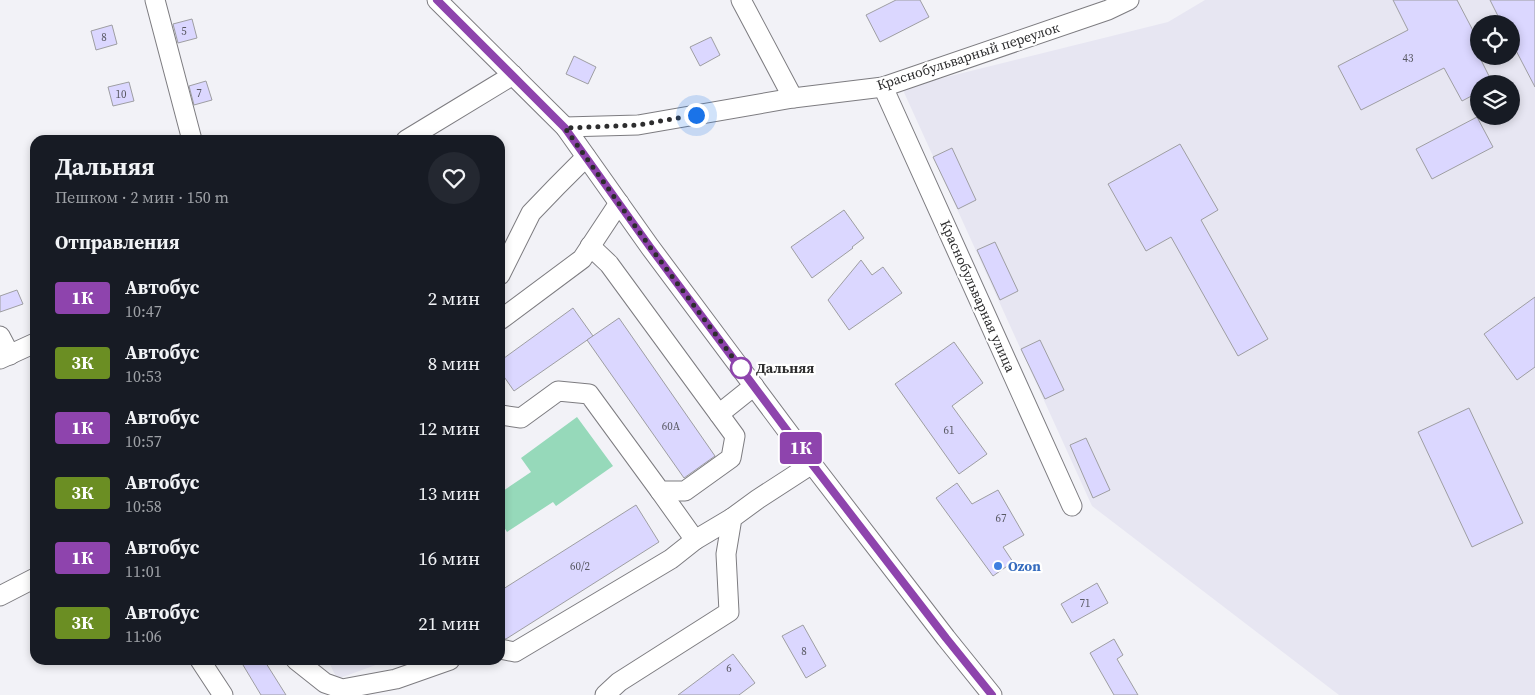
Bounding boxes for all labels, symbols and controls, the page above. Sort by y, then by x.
map controls [1470,15,1520,125]
button: locate [1470,15,1520,65]
street label: Краснобульварный переулок [874,17,1062,95]
house number: 5 [181,24,187,39]
house number: 8 [101,30,107,45]
house number: 43 [1403,51,1414,66]
button: layers [1470,75,1520,125]
house number: 7 [196,86,202,101]
house number: 10 [116,87,127,102]
your location [684,103,709,128]
text: Дальняя [55,150,155,183]
button: heart [428,152,480,204]
text: Пешком · 2 мин · 150 m [55,186,229,208]
street label: Краснобульварная улица [935,217,1021,376]
text: Отправления [55,229,180,255]
text: Автобус [125,274,200,300]
text: 1К [71,285,94,310]
text: 2 мин [428,285,480,311]
text: 10:47 [125,300,162,322]
text: Автобус [125,339,200,365]
text: 3К [71,350,94,375]
text: 8 мин [428,350,480,376]
marker: Дальняя [730,357,752,379]
place label: Дальняя [756,358,814,378]
text: 10:53 [125,365,162,387]
text: Автобус [125,404,200,430]
text: 1К [71,415,94,440]
text: 12 мин [418,415,480,441]
house number: 60А [662,419,681,434]
house number: 61 [944,423,955,438]
text: 10:57 [125,430,162,452]
line badge: 1К [778,432,824,464]
text: 1К [790,435,812,460]
text: Автобус [125,469,200,495]
text: 3К [71,480,94,505]
text: 13 мин [418,480,480,506]
text: 10:58 [125,495,162,517]
house number: 67 [996,511,1007,526]
text: Автобус [125,534,200,560]
text: 1К [71,545,94,570]
text: 16 мин [418,545,480,571]
place label: Ozon [1008,556,1041,576]
house number: 60/2 [570,559,591,574]
text: 11:01 [125,560,162,582]
marker: Ozon [992,560,1004,572]
house number: 71 [1080,596,1091,611]
text: Автобус [125,599,200,625]
text: 3К [71,610,94,635]
text: 21 мин [418,610,480,636]
text: 11:06 [125,625,162,647]
house number: 8 [801,644,807,659]
house number: 6 [726,661,732,676]

